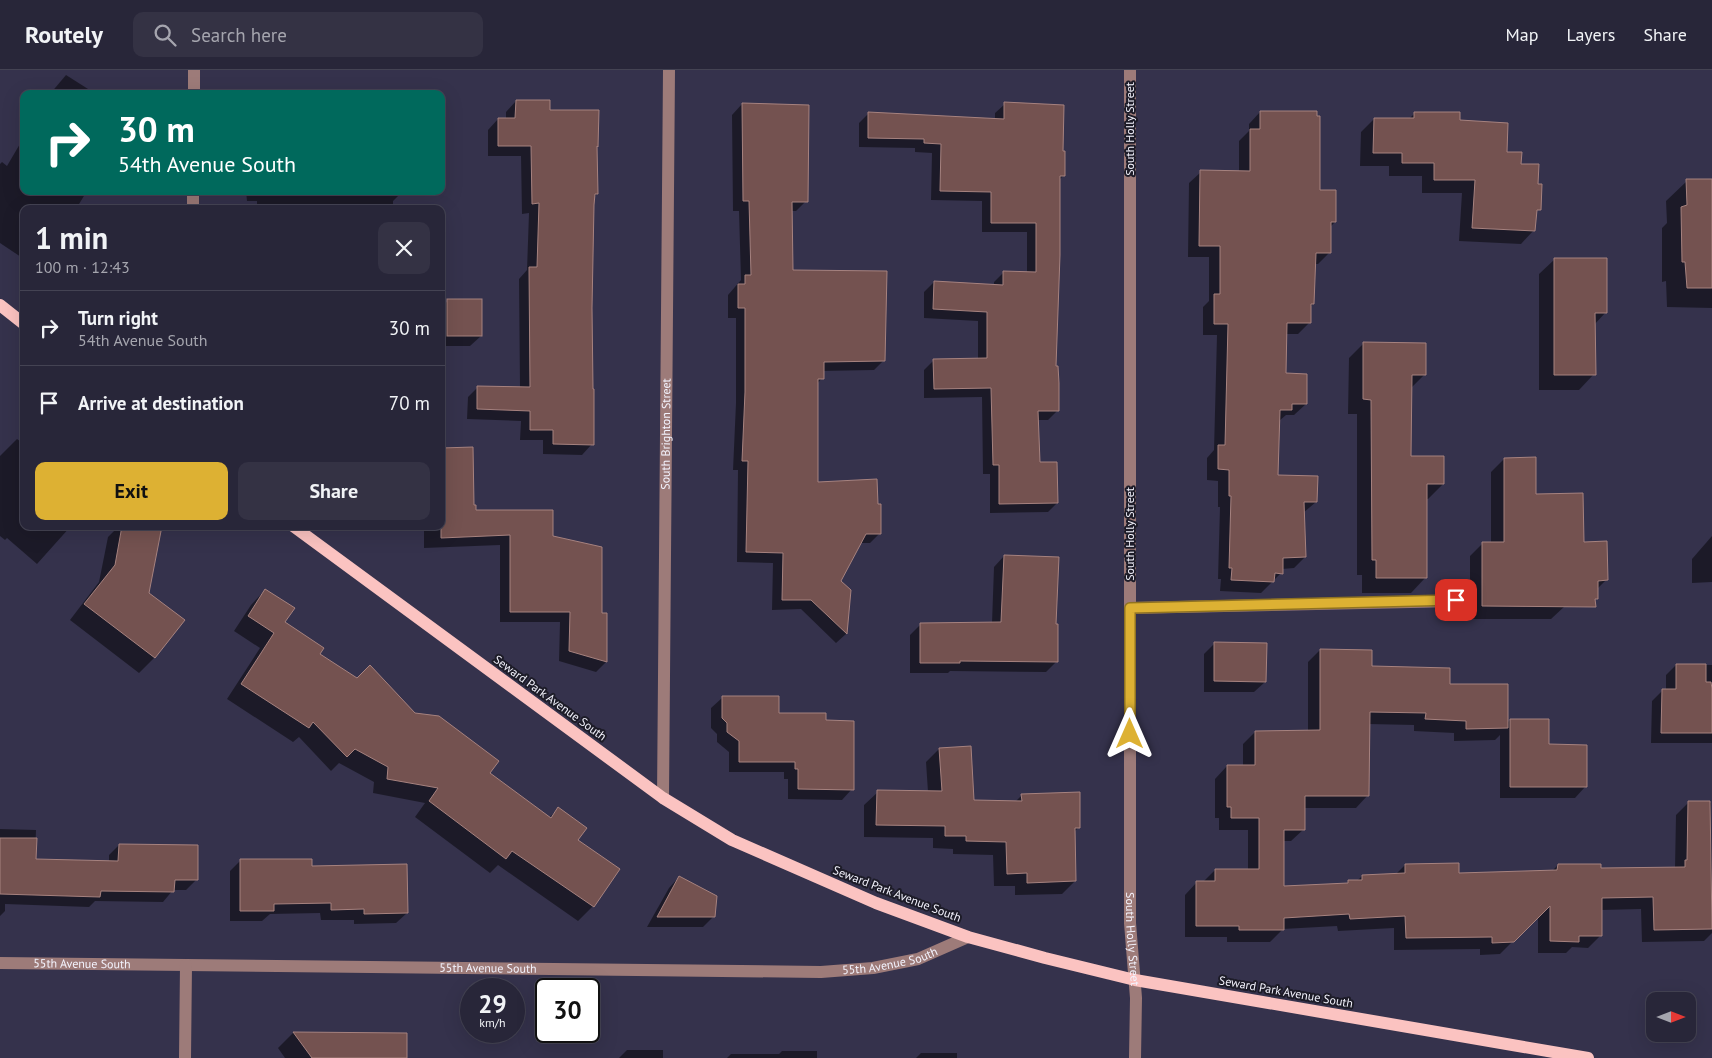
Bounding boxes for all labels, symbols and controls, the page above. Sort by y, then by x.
search box [133,12,483,57]
text: Routely [25,19,103,50]
icon: search [151,21,179,49]
text: Search here [191,23,287,47]
text: Map [1506,23,1538,46]
text: Layers [1566,23,1615,46]
text: Share [1643,23,1687,46]
street label: South Holly Street [1122,82,1137,176]
text: 30 m [118,106,195,152]
icon: right [35,110,100,175]
text: 54th Avenue South [118,150,296,178]
text: 1 min [35,218,108,257]
button: close [378,222,430,274]
text: 100 m · 12:43 [35,257,130,277]
text: Turn right [78,306,158,330]
icon: right [35,314,63,342]
text: 30 m [389,316,430,340]
text: 54th Avenue South [78,330,208,350]
street label: South Brighton Street [658,378,673,490]
icon: arrive [35,389,63,417]
text: Arrive at destination [78,391,244,415]
text: 70 m [389,391,430,415]
button: Exit [35,462,228,520]
button: Share [238,462,430,520]
street label: South Holly Street [1122,487,1137,581]
pin [1435,579,1477,621]
icon: arrive [1442,586,1470,614]
street label: Seward Park Avenue South [491,652,610,744]
position arrow [1103,707,1155,759]
street label: Seward Park Avenue South [831,862,963,925]
street label: South Holly Street [1123,892,1143,986]
street label: 55th Avenue South [842,943,940,977]
street label: 55th Avenue South [33,955,131,971]
street label: 55th Avenue South [439,960,537,976]
street label: Seward Park Avenue South [1218,972,1354,1011]
speed limit sign: 30 [535,978,600,1043]
text: 29 [478,988,507,1020]
north arrow [1646,992,1696,1042]
map controls [1646,992,1696,1042]
text: km/h [479,1015,506,1030]

